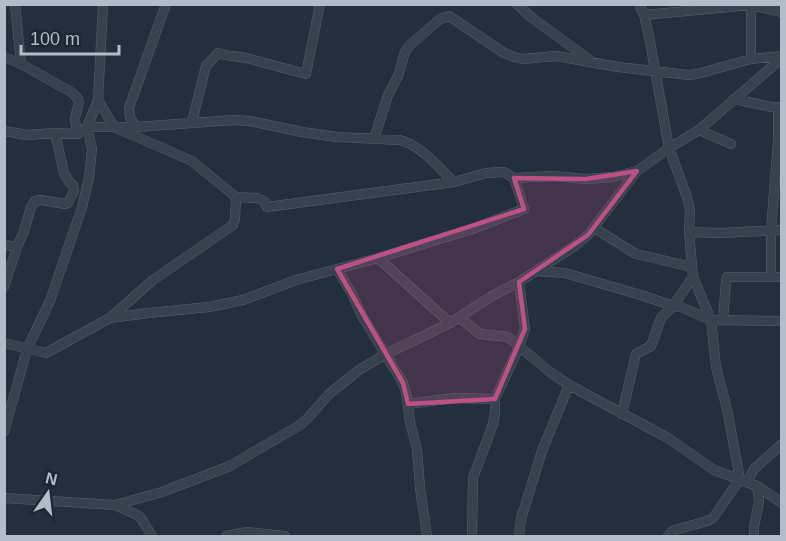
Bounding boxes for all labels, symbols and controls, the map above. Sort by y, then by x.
scale bar [21,18,118,56]
text: 100 m [30,29,80,49]
north arrow [18,463,78,523]
text: N [44,469,59,489]

